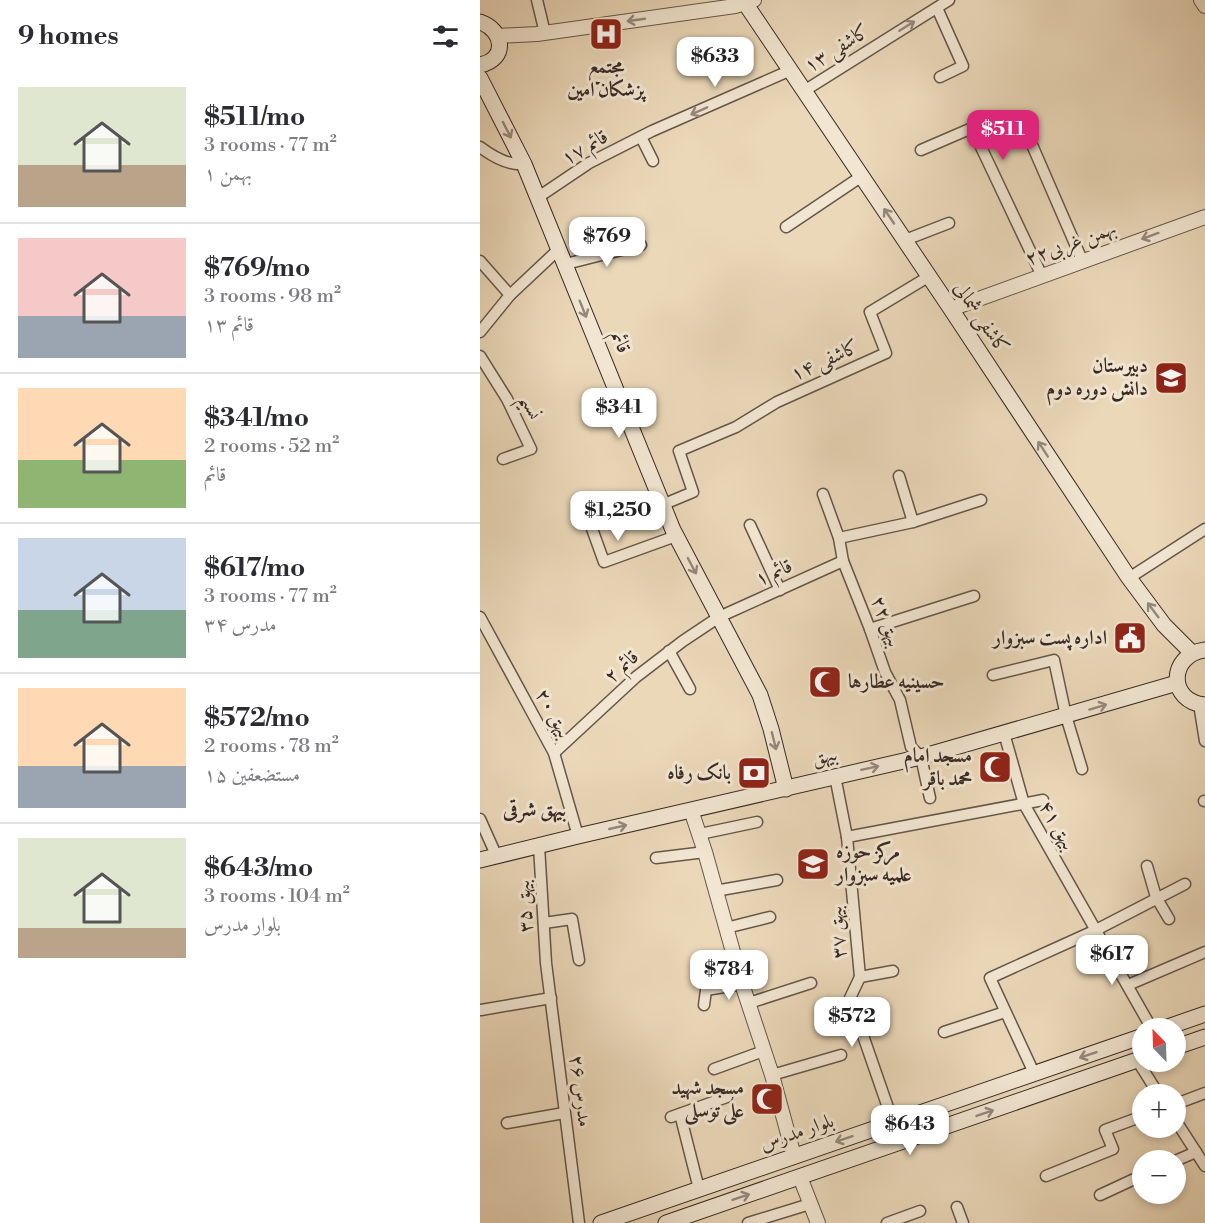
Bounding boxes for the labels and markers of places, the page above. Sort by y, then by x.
hospital icon: مجتمع پزشکان امین [588,16,624,52]
pin: $633 [679,37,751,88]
place label: مجتمع پزشکان امین [567,55,647,103]
pin: $511 [967,110,1039,161]
pin: $769 [571,217,643,268]
place label: دبیرستان دانش دوره دوم [1046,354,1148,406]
school or university icon: دبیرستان دانش دوره دوم [1153,360,1189,396]
pin: $341 [583,388,655,439]
pin: $1,250 [569,491,667,542]
public building icon: اداره پست سبزوار [1112,620,1148,656]
place label: اداره پست سبزوار [991,626,1107,651]
mosque icon: حسینیه عطارها [807,664,843,700]
place label: حسینیه عطارها [848,670,945,695]
place label: مسجد امام محمد باقر [904,744,972,792]
mosque icon: مسجد امام محمد باقر [977,749,1013,785]
bank icon: بانک رفاه [736,755,772,791]
place label: بانک رفاه [667,761,731,786]
place label: مرکز حوزه علمیه سبزوار [834,840,912,888]
school or university icon: مرکز حوزه علمیه سبزوار [795,846,831,882]
pin: $617 [1076,935,1148,986]
pin: $784 [693,950,765,1001]
pin: $572 [816,997,888,1048]
place label: مسجد شهید علی توسلی [671,1076,744,1126]
mosque icon: مسجد شهید علی توسلی [749,1081,785,1117]
pin: $643 [874,1105,946,1156]

